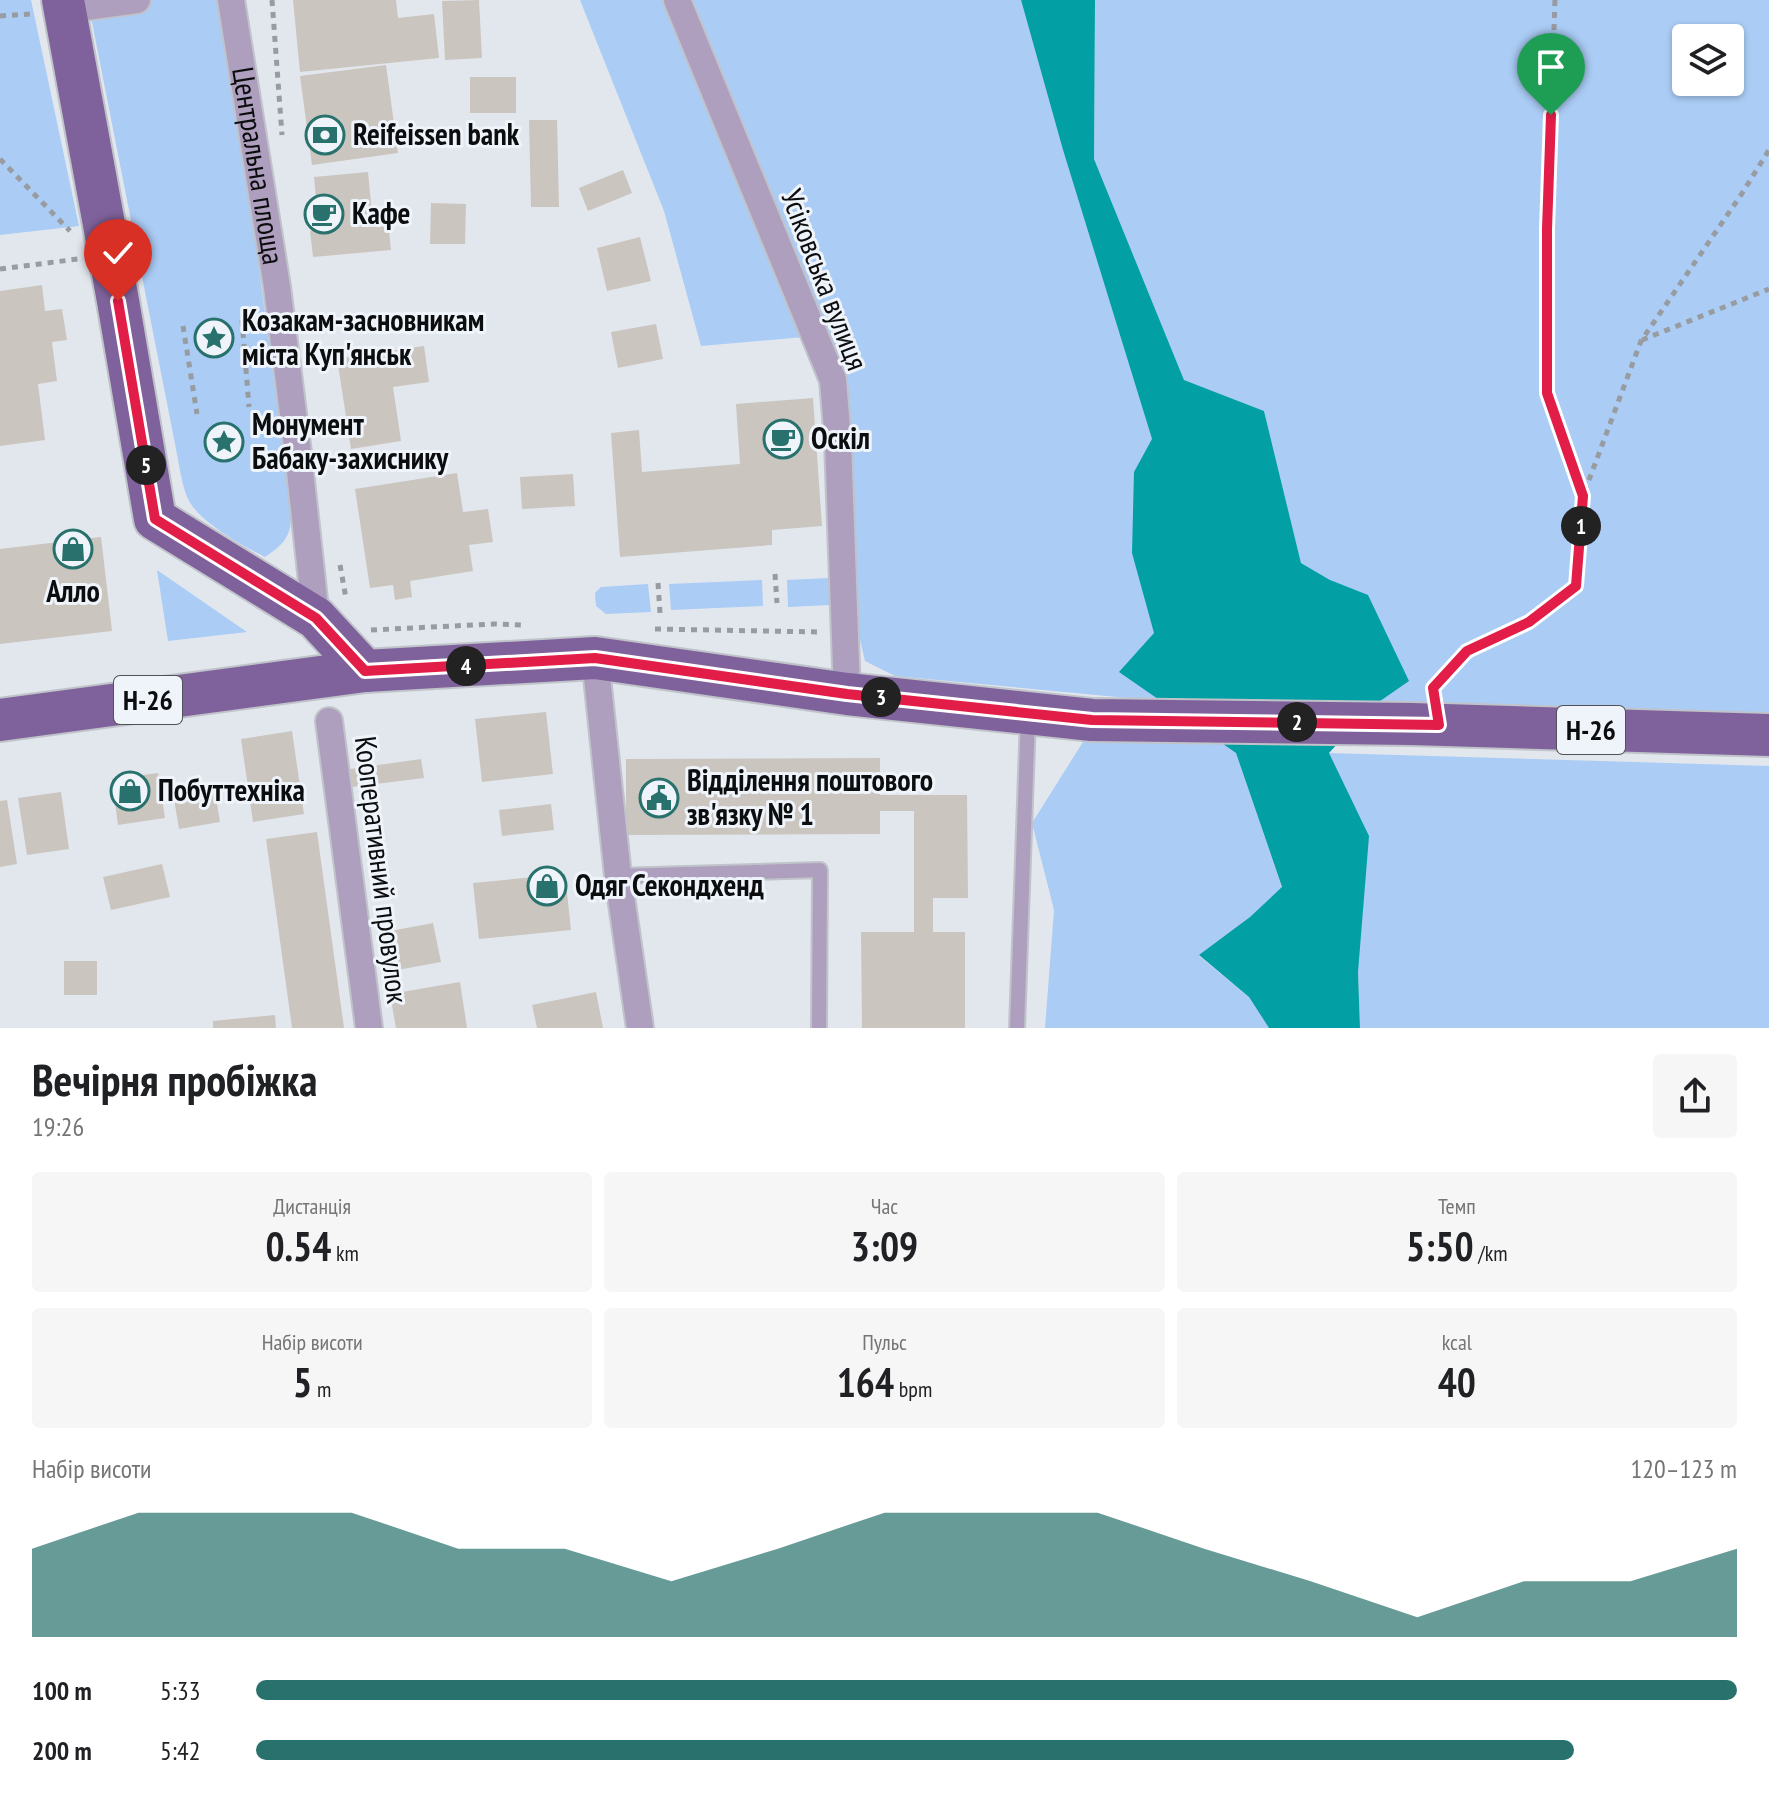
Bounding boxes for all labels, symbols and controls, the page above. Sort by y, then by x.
map controls [1672,24,1744,96]
button: layers [1672,24,1744,96]
pin [1517,33,1585,115]
icon: arrive [1529,45,1573,89]
street label: Центральна площа [224,64,294,267]
bank icon: Reifeissen bank [304,114,346,156]
place label: Reifeissen bank [353,114,520,153]
street label: Усіковська вулиця [773,184,878,375]
cafe icon: Кафе [303,193,345,235]
place label: Кафе [352,193,410,232]
pin [84,219,152,301]
icon: check [96,231,140,275]
place label: Козакам-засновникам міста Куп'янськ [242,300,484,373]
place icon: Козакам-засновникам міста Куп'янськ [193,317,235,359]
place label: Монумент Бабаку-захиснику [252,404,449,477]
cafe icon: Оскіл [762,418,804,460]
place label: Оскіл [811,418,870,457]
place icon: Монумент Бабаку-захиснику [203,421,245,463]
pin: 5 [126,445,166,485]
text: 5 [141,451,151,479]
pin: 1 [1561,506,1601,546]
text: 1 [1576,512,1586,540]
shop icon: Алло [52,528,94,570]
place label: Алло [45,571,100,610]
pin: 4 [446,646,486,686]
text: 4 [461,652,471,680]
road number: Н-26 [114,676,182,724]
pin: 3 [861,677,901,717]
text: 3 [876,683,886,711]
pin: 2 [1277,702,1317,742]
road number: Н-26 [1557,706,1625,754]
text: 2 [1292,708,1302,736]
street label: Кооперативний провулок [347,734,418,1006]
place label: Відділення поштового зв'язку № 1 [687,760,933,833]
shop icon: Побуттехніка [109,770,151,812]
place label: Побуттехніка [158,770,305,809]
public building icon: Відділення поштового зв'язку № 1 [638,777,680,819]
shop icon: Одяг Секондхенд [526,865,568,907]
place label: Одяг Секондхенд [575,865,764,904]
text: Вечірня пробіжка [32,1051,317,1108]
button: share [1653,1054,1737,1138]
text: 19:26 [32,1110,84,1143]
text: Дистанція [273,1192,351,1220]
text: Час [871,1192,898,1220]
text: Темп [1438,1192,1476,1220]
text: 0.54 [265,1220,331,1272]
text: 3:09 [851,1220,918,1272]
text: 5:50 [1406,1220,1474,1272]
text: km [331,1239,359,1267]
text: /km [1474,1239,1508,1267]
text: Набір висоти [262,1328,363,1356]
text: Пульс [862,1328,907,1356]
text: kcal [1442,1328,1472,1356]
text: 5 [293,1356,312,1408]
text: 164 [837,1356,894,1408]
text: 40 [1438,1356,1476,1408]
text: m [312,1375,331,1403]
text: bpm [894,1375,932,1403]
text: Набір висоти [32,1452,151,1485]
text: 120–123 m [1631,1452,1737,1485]
text: 100 m [32,1674,92,1707]
text: 5:33 [160,1674,200,1707]
text: 200 m [32,1734,92,1767]
text: 5:42 [160,1734,200,1767]

